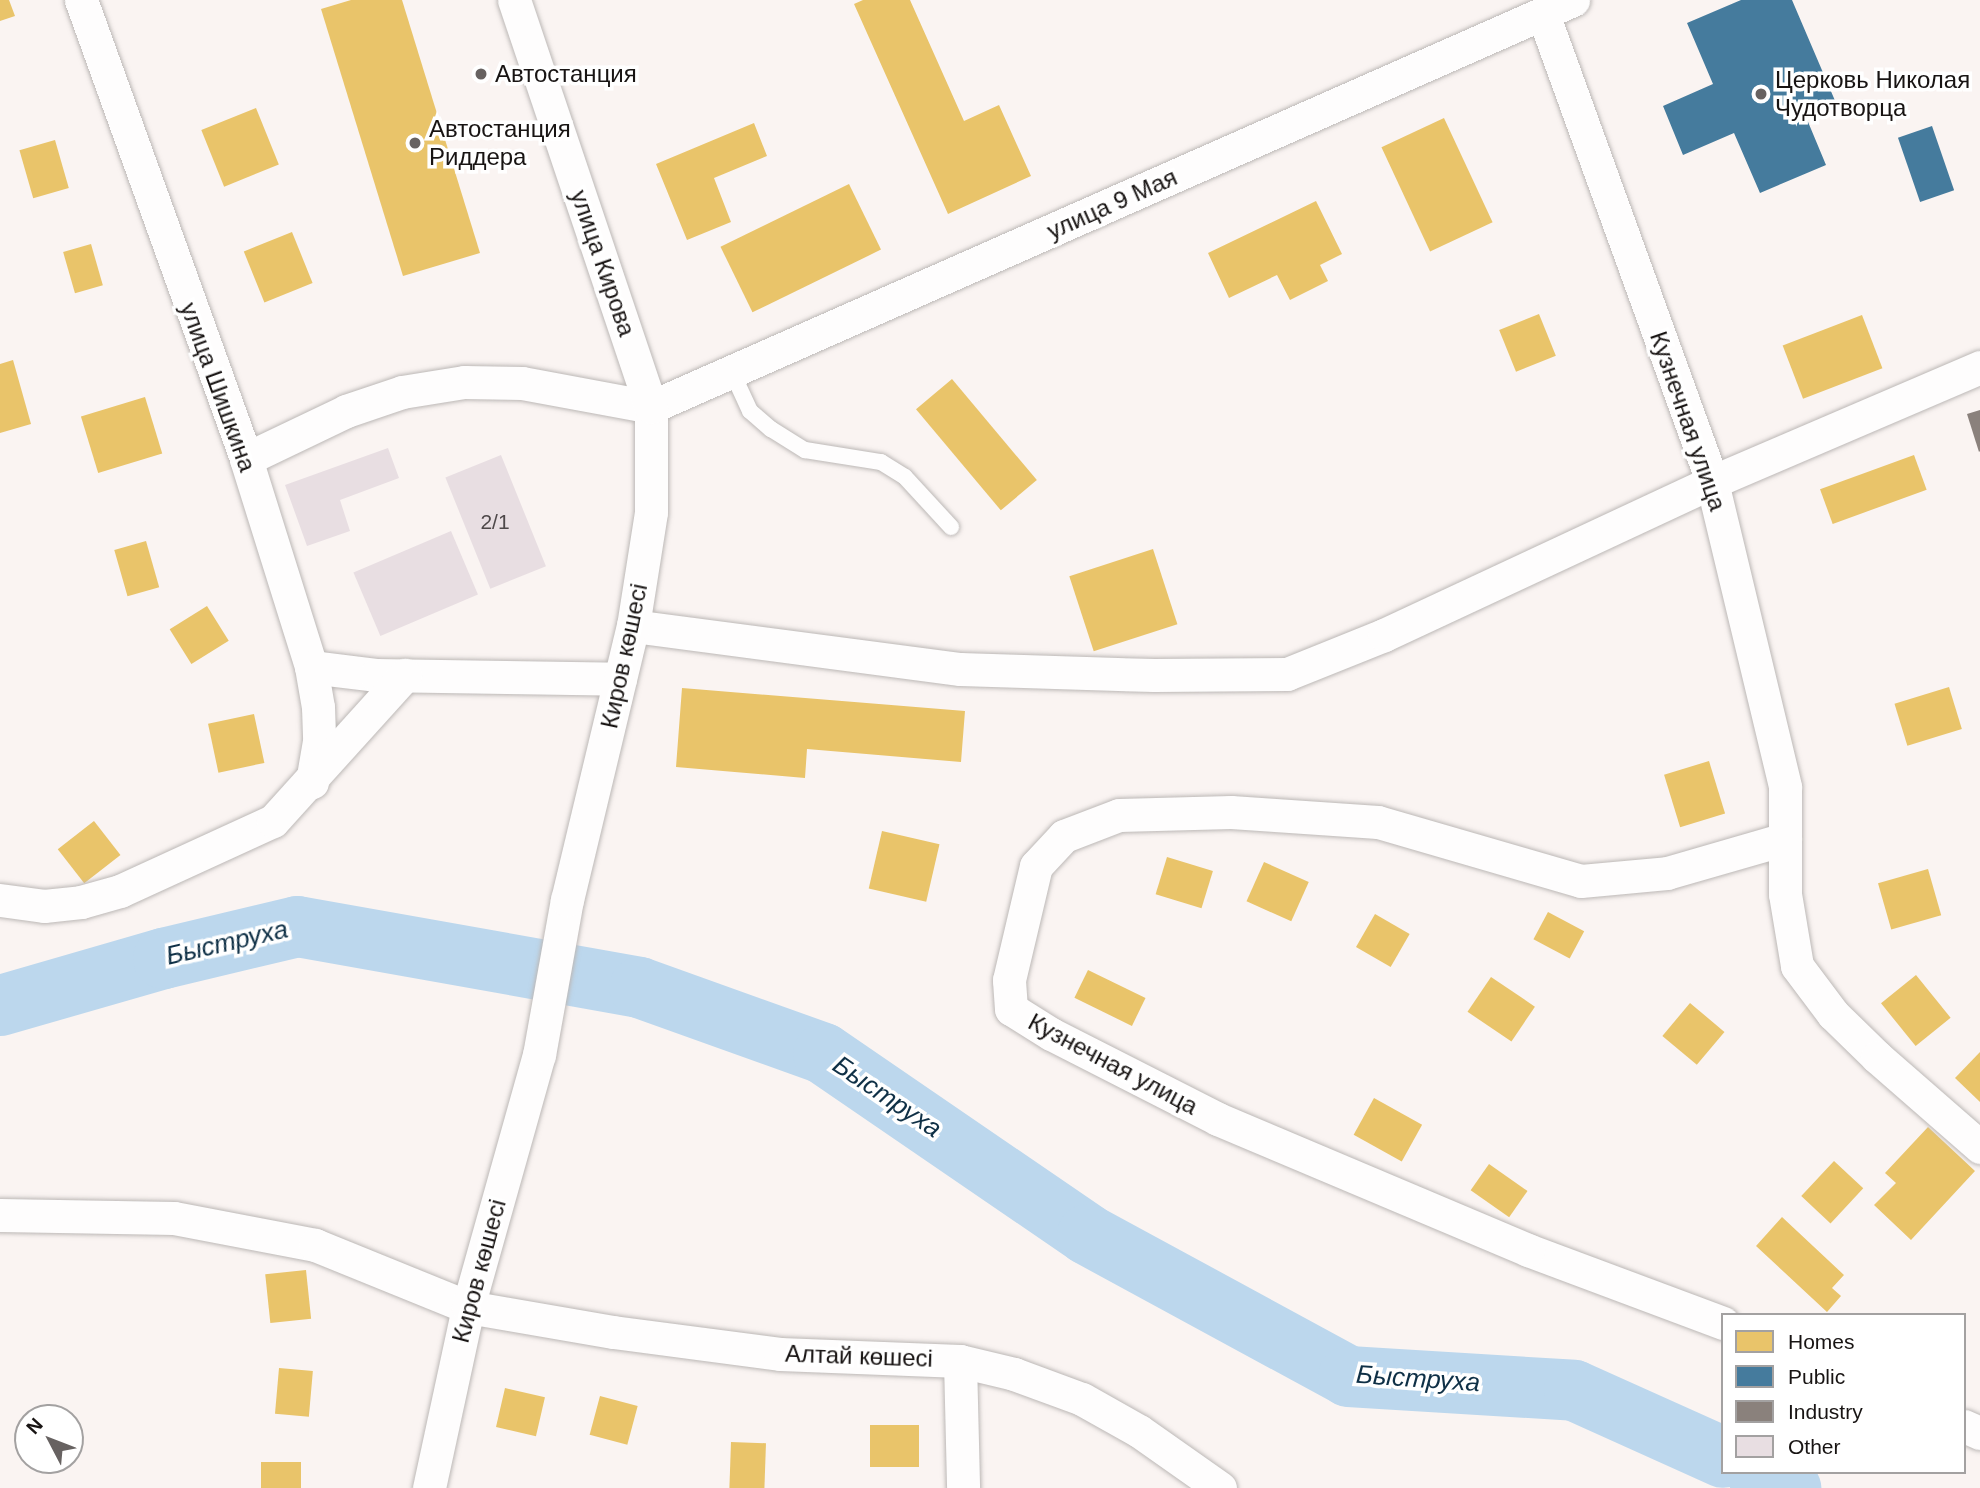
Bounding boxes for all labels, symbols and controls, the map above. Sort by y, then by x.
place label: Автостанция [495,60,637,88]
marker: Автостанция [473,66,489,82]
place label: Церковь Николая Чудотворца [1775,66,1970,122]
marker: Церковь Николая Чудотворца [1753,86,1769,102]
place label: Автостанция Риддера [429,115,571,171]
marker: Автостанция Риддера [407,135,423,151]
street label: улица 9 Мая [1043,163,1181,245]
street label: улица Кирова [565,186,641,340]
street label: улица Шишкина [174,299,262,475]
street label: Кузнечная улица [1644,328,1732,514]
house number: 2/1 [480,509,510,535]
street label: Киров көшесі [595,581,653,731]
water label: Быструха [163,914,291,972]
street label: Кузнечная улица [1023,1007,1203,1121]
water label: Быструха [827,1049,947,1145]
street label: Киров көшесі [446,1196,512,1346]
legend [1721,1313,1966,1474]
text: Homes [1788,1330,1855,1353]
street label: Алтай көшесі [785,1339,933,1373]
water label: Быструха [1355,1359,1481,1399]
text: Public [1788,1365,1845,1388]
text: Industry [1788,1400,1863,1423]
north arrow [14,1404,84,1474]
text: N [22,1414,47,1438]
text: Other [1788,1435,1841,1458]

